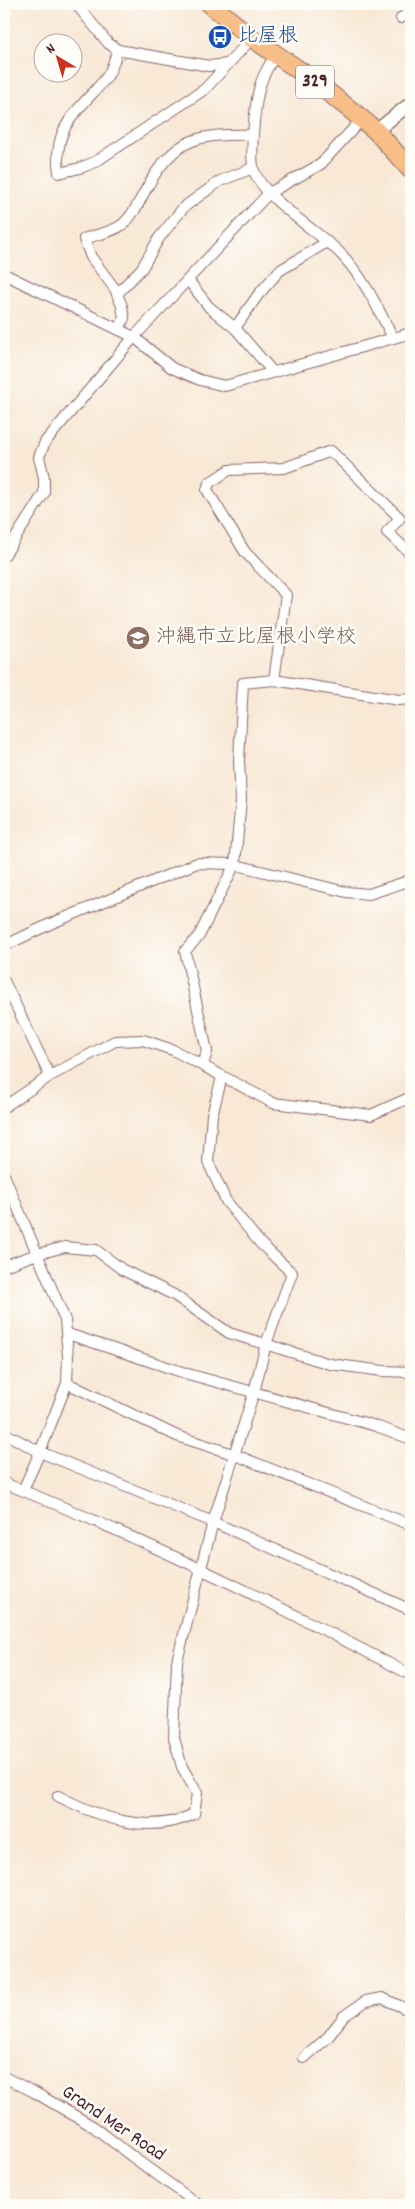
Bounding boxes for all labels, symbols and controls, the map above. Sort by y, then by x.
place label: 比屋根 [238,23,298,51]
bus stop icon: 比屋根 [207,24,233,50]
north arrow [32,32,82,82]
text: N [42,39,60,59]
road number: 329 [296,65,334,98]
place label: 沖縄市立比屋根小学校 [156,624,356,652]
school or university icon: 沖縄市立比屋根小学校 [125,625,151,651]
street label: Grand Mer Road [55,2079,171,2169]

